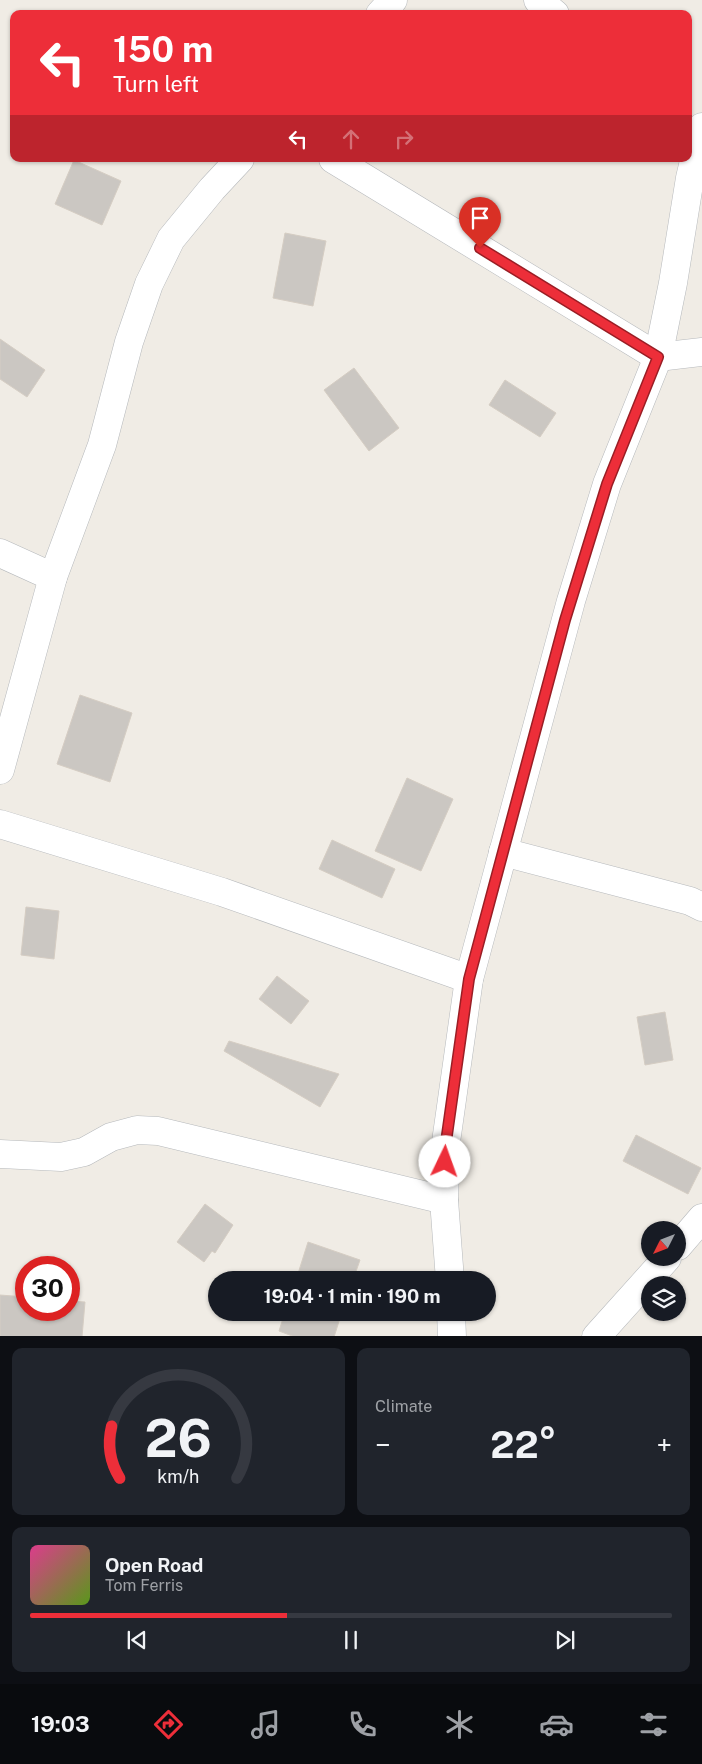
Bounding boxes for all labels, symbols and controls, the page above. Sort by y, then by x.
text: 150 m [113,29,213,70]
icon: left [30,30,95,95]
text: Turn left [113,71,199,97]
icon: left [284,125,312,153]
icon: ahead [337,125,365,153]
icon: right [390,125,418,153]
pin [459,197,501,248]
icon: arrive [466,204,494,232]
position arrow [418,1135,470,1187]
north arrow [641,1221,686,1266]
map controls [641,1221,686,1321]
speed limit sign: 30 [15,1256,80,1321]
button: layers [641,1276,686,1321]
text: 19:04 · 1 min · 190 m [263,1285,441,1307]
text: Climate [375,1397,432,1416]
text: 26 [145,1408,212,1469]
text: 22° [490,1422,557,1467]
text: − [375,1428,391,1461]
text: + [656,1428,672,1461]
text: km/h [157,1466,200,1487]
text: Open Road [105,1554,203,1576]
text: Tom Ferris [105,1576,183,1595]
icon: previous [123,1626,151,1654]
icon: pause [337,1626,365,1654]
icon: next [551,1626,579,1654]
icon: directions [151,1707,186,1742]
icon: music [248,1707,283,1742]
icon: phone [345,1707,380,1742]
icon: climate [442,1707,477,1742]
icon: car [539,1707,574,1742]
icon: filters [636,1707,671,1742]
text: 19:03 [31,1711,90,1737]

